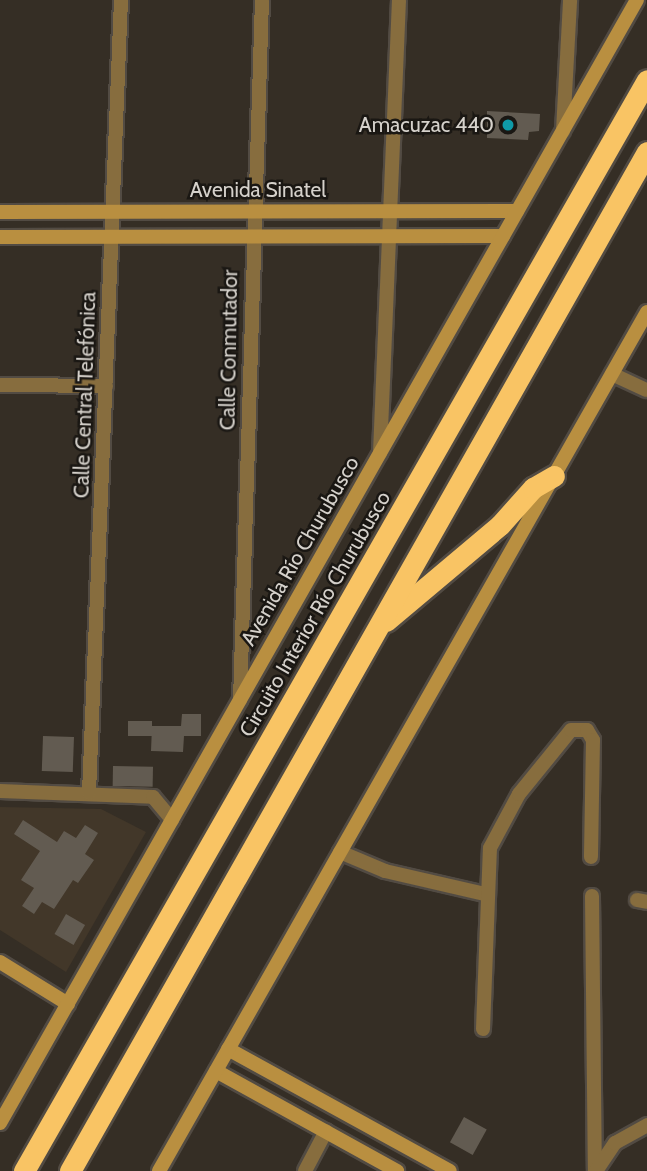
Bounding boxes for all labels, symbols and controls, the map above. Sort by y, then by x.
place label: Amacuzac 440 [359,112,494,138]
marker: Amacuzac 440 [500,117,516,133]
street label: Avenida Sinatel [190,177,326,203]
street label: Calle Conmutador [215,269,243,431]
street label: Calle Central Telefónica [69,291,101,499]
street label: Avenida Río Churubusco [236,452,364,650]
street label: Circuito Interior Río Churubusco [234,487,396,741]

